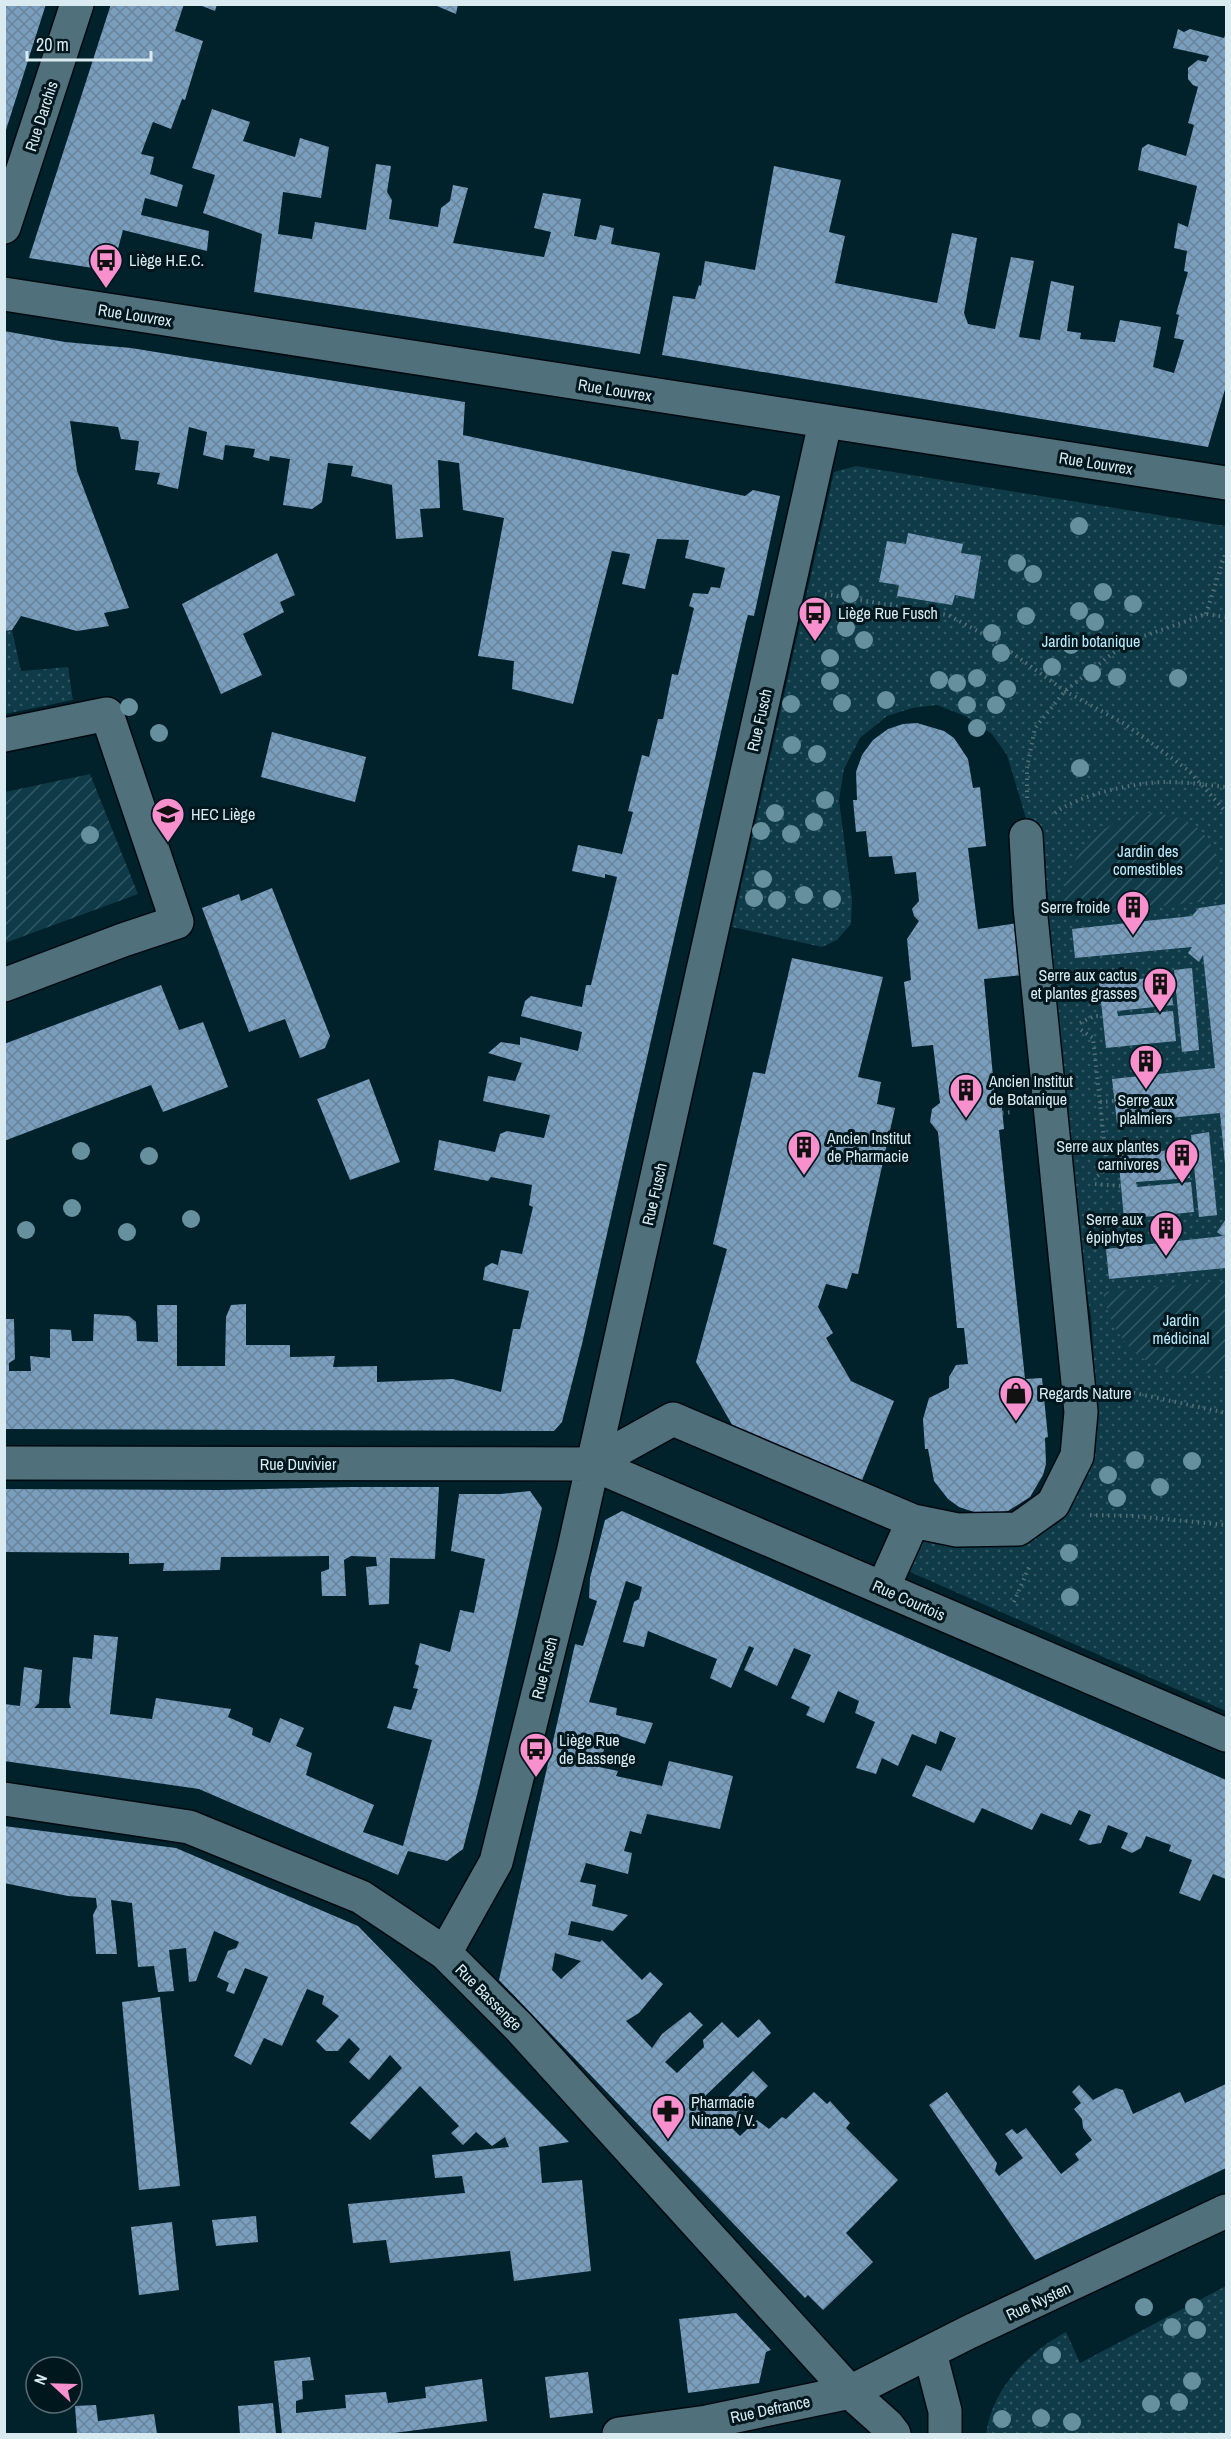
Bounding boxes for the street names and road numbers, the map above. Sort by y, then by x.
street label: Rue Darchis [19,78,63,154]
street label: Rue Louvrex [97,298,174,332]
street label: Rue Louvrex [577,373,654,407]
street label: Rue Louvrex [1058,446,1135,480]
street label: Rue Fusch [741,687,777,753]
street label: Rue Fusch [636,1161,672,1227]
street label: Rue Duvivier [260,1453,337,1475]
street label: Rue Courtois [869,1574,949,1626]
street label: Rue Fusch [526,1635,562,1701]
street label: Rue Bassenge [451,1959,527,2035]
street label: Rue Nysten [1002,2277,1074,2325]
street label: Rue Defrance [728,2390,812,2428]

